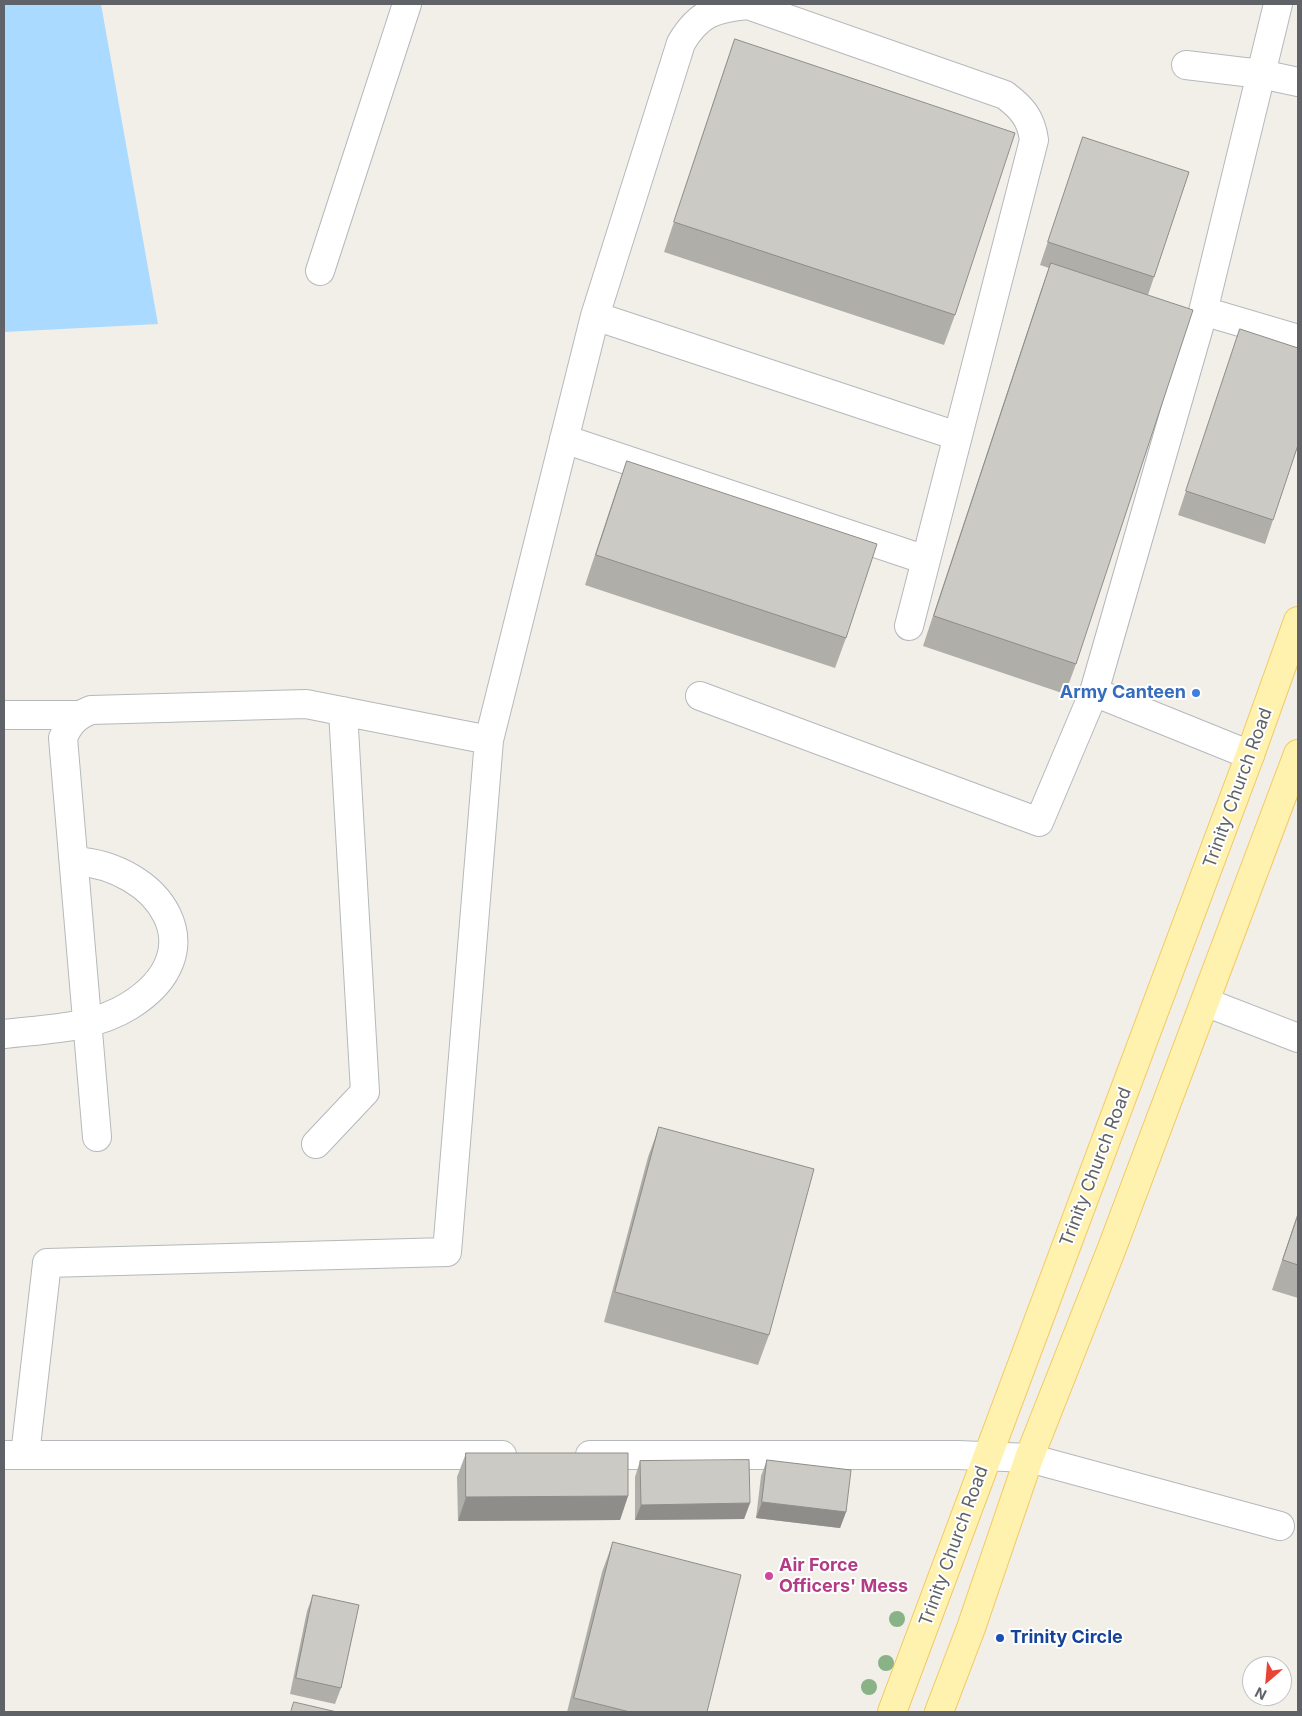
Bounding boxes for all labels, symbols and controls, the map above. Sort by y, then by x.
place label: Army Canteen [1060,682,1186,704]
marker: Army Canteen [1190,687,1202,699]
street label: Trinity Church Road [1199,705,1277,871]
street label: Trinity Church Road [1056,1084,1136,1250]
street label: Trinity Church Road [915,1463,993,1629]
place label: Air Force Officers' Mess [779,1555,908,1598]
marker: Air Force Officers' Mess [763,1570,775,1582]
place label: Trinity Circle [1010,1627,1123,1649]
marker: Trinity Circle [994,1632,1006,1644]
north arrow [1242,1656,1292,1706]
text: N [1252,1684,1269,1704]

